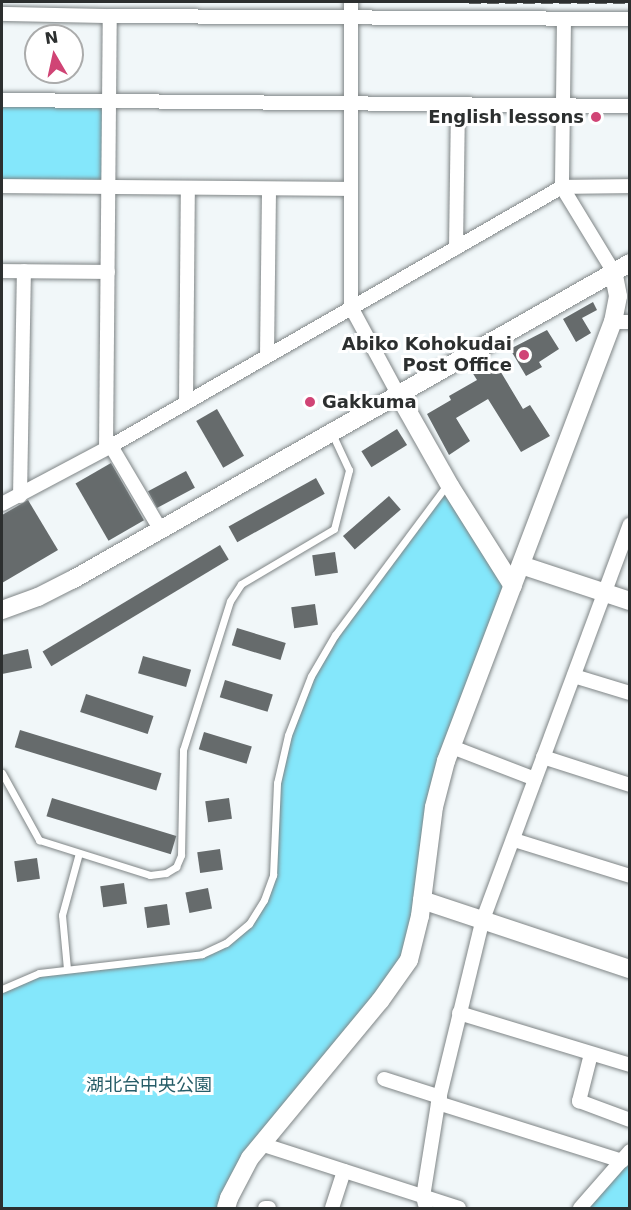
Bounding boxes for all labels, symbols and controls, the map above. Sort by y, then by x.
north arrow [24,24,84,84]
text: N [43,27,60,48]
place label: English lessons [428,106,584,128]
marker: English lessons [589,110,603,124]
place label: Abiko Kohokudai Post Office [342,334,512,376]
marker: Abiko Kohokudai Post Office [517,348,531,362]
place label: Gakkuma [322,391,417,413]
marker: Gakkuma [303,395,317,409]
park label: 湖北台中央公園 [86,1074,212,1096]

